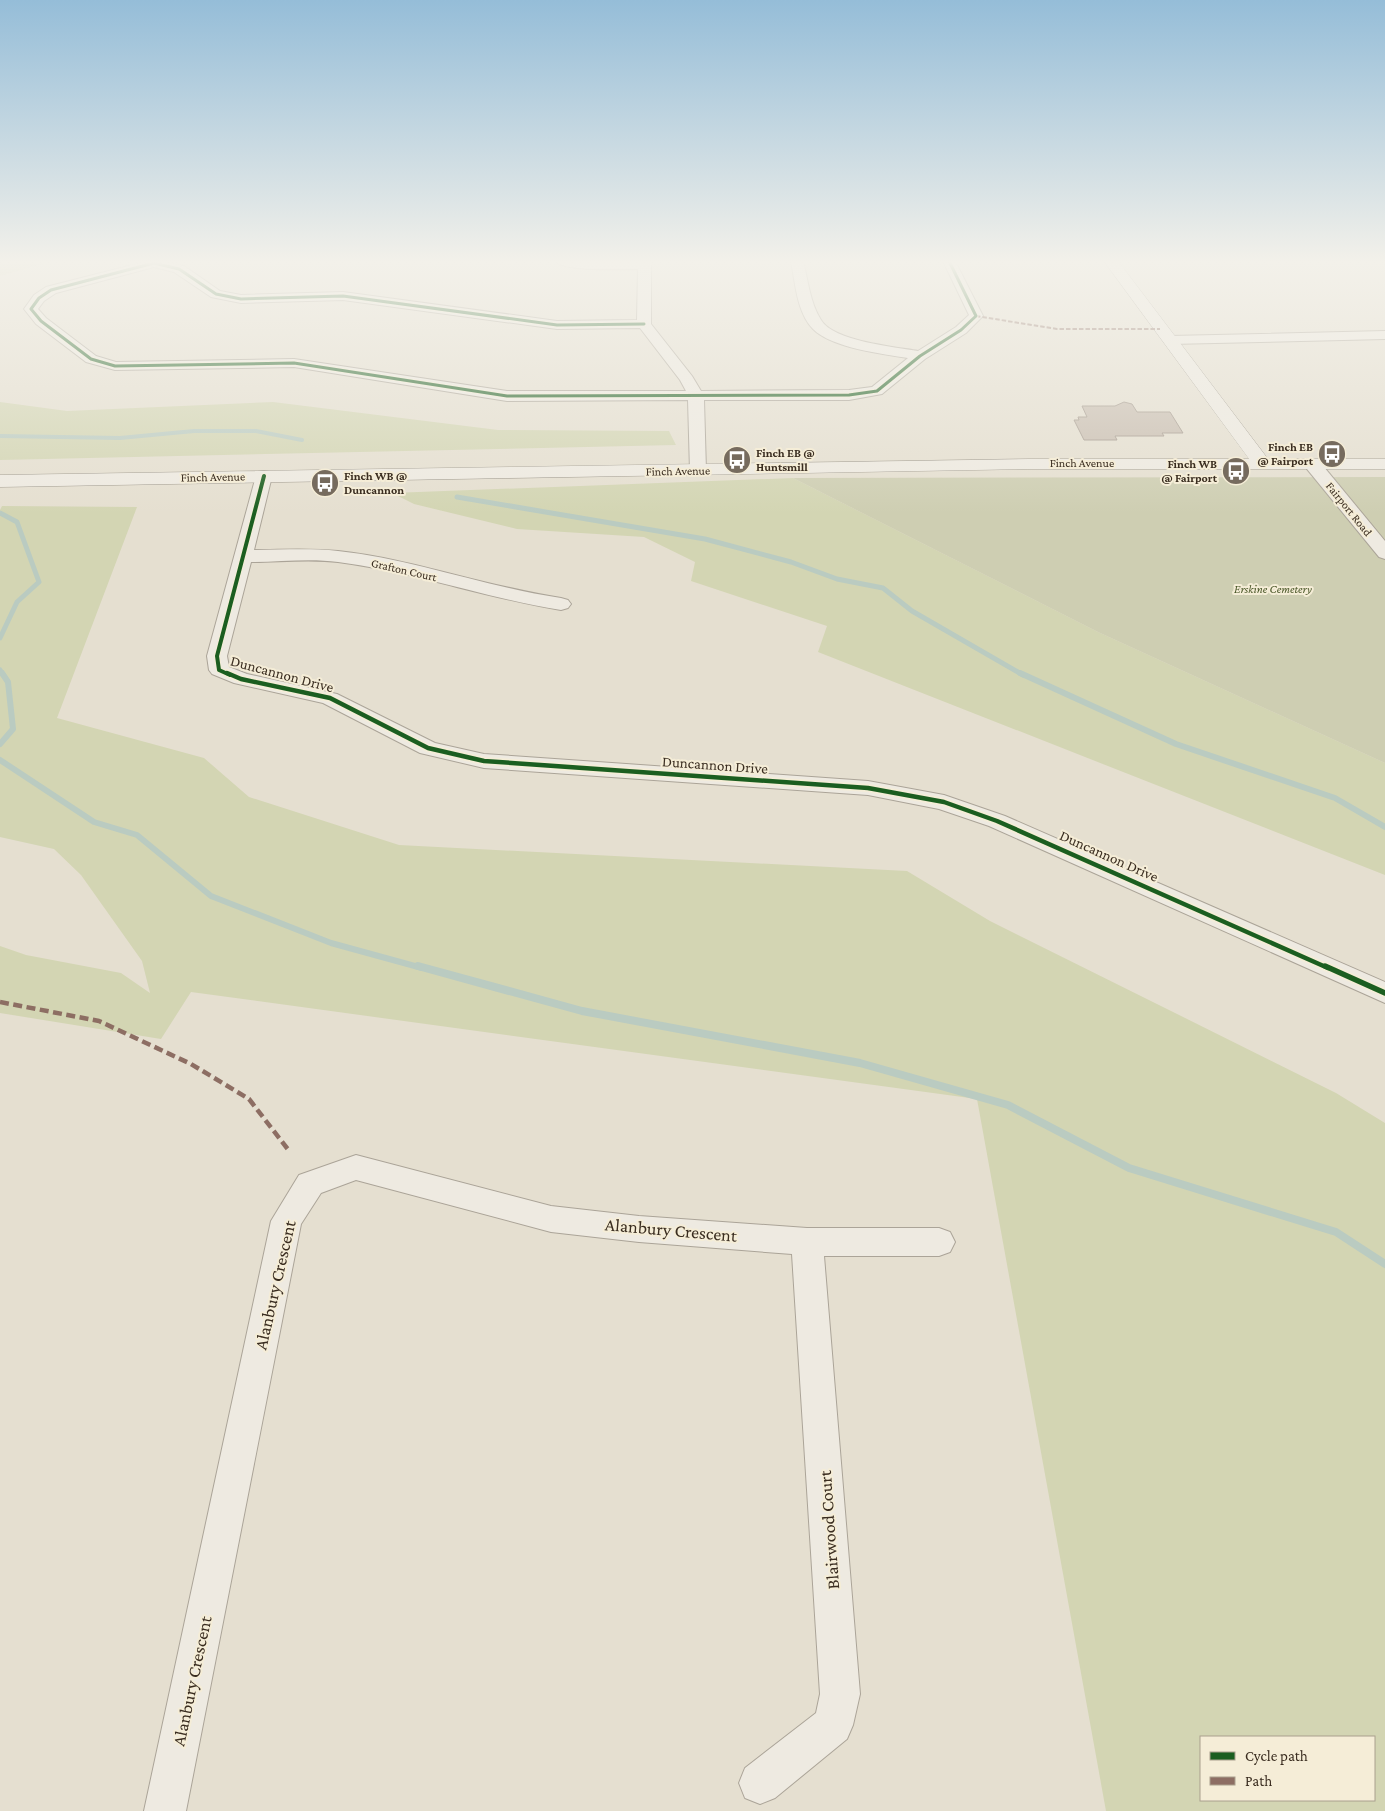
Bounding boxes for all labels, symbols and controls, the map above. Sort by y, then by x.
bus stop icon: Finch EB @ Fairport [1317,439,1347,469]
place label: Finch EB @ Fairport [1257,440,1314,468]
bus stop icon: Finch EB @ Huntsmill [722,445,752,475]
place label: Finch EB @ Huntsmill [756,446,815,474]
street label: Finch Avenue [1050,456,1114,470]
bus stop icon: Finch WB @ Fairport [1221,456,1251,486]
place label: Finch WB @ Fairport [1161,457,1218,485]
street label: Finch Avenue [646,463,710,479]
bus stop icon: Finch WB @ Duncannon [310,468,340,498]
street label: Finch Avenue [181,469,245,485]
place label: Finch WB @ Duncannon [344,469,407,497]
street label: Fairport Road [1323,479,1376,539]
street label: Grafton Court [370,556,439,585]
park label: Erskine Cemetery [1234,582,1312,596]
street label: Duncannon Drive [229,653,336,696]
street label: Duncannon Drive [661,753,769,777]
street label: Duncannon Drive [1057,827,1161,885]
street label: Alanbury Crescent [604,1214,739,1246]
street label: Alanbury Crescent [250,1217,300,1352]
street label: Blairwood Court [815,1469,843,1590]
street label: Alanbury Crescent [168,1613,216,1748]
legend [1200,1736,1375,1801]
text: Cycle path [1245,1748,1308,1765]
text: Path [1245,1773,1272,1789]

